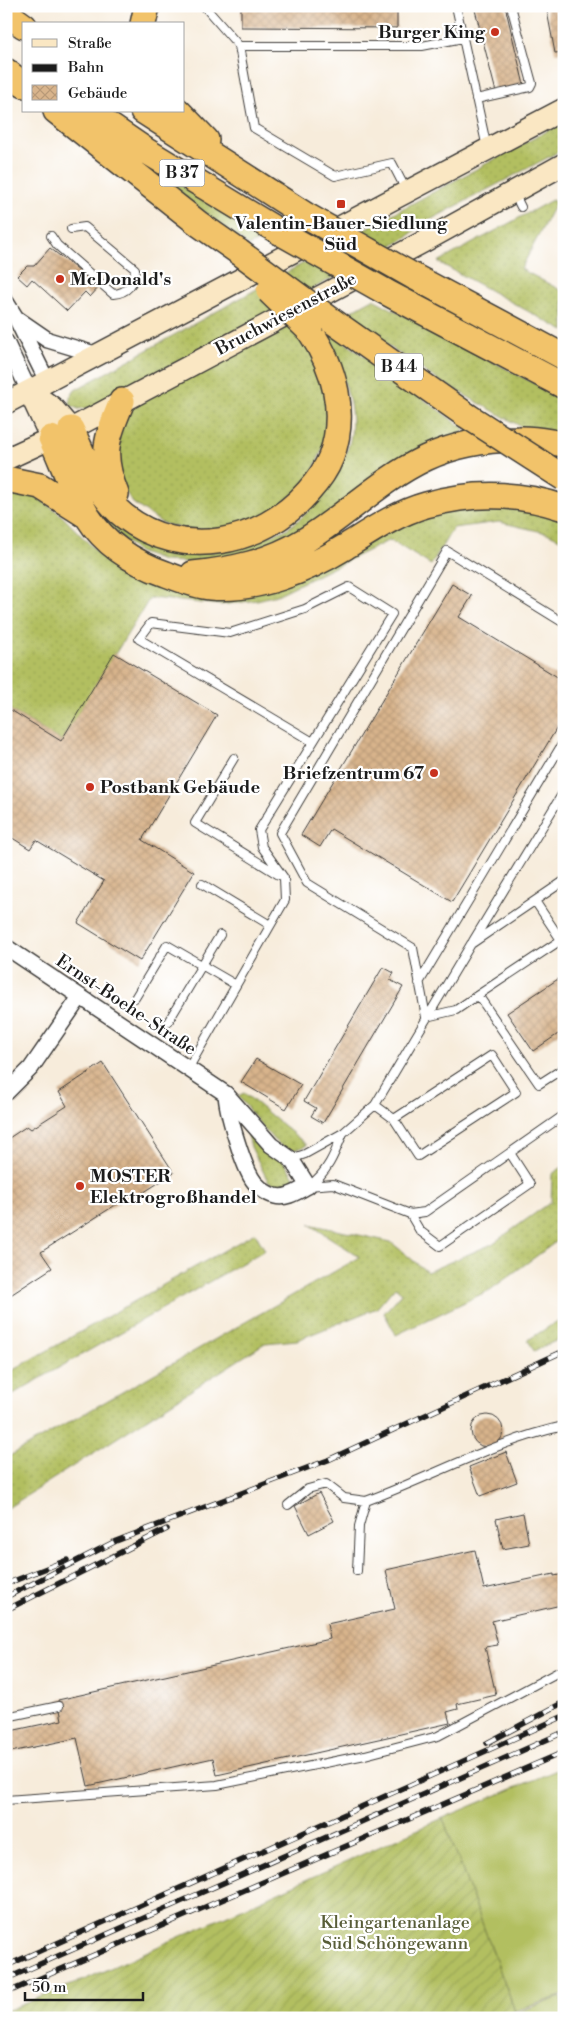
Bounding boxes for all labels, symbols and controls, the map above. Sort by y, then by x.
place label: Burger King [378,21,486,44]
legend [22,22,185,112]
marker: Burger King [489,26,501,38]
text: Straße [68,34,112,53]
text: Bahn [67,58,104,77]
text: Gebäude [68,84,127,103]
road number: B 37 [160,160,204,187]
marker: Valentin-Bauer-Siedlung Süd [335,198,347,210]
place label: Valentin-Bauer-Siedlung Süd [234,212,448,256]
street label: Bruchwiesenstraße [211,267,360,361]
place label: McDonald's [70,268,171,291]
marker: McDonald's [54,273,66,285]
road number: B 44 [375,354,423,381]
place label: Briefzentrum 67 [283,762,424,785]
marker: Briefzentrum 67 [428,767,440,779]
place label: Postbank Gebäude [100,776,260,799]
marker: Postbank Gebäude [84,781,96,793]
street label: Ernst-Boehe-Straße [51,949,201,1061]
place label: MOSTER Elektrogroßhandel [90,1165,257,1209]
marker: MOSTER Elektrogroßhandel [74,1180,86,1192]
park label: Kleingartenanlage Süd Schöngewann [320,1911,470,1955]
scale bar [25,1969,142,2001]
text: 50 m [32,1978,66,1997]

